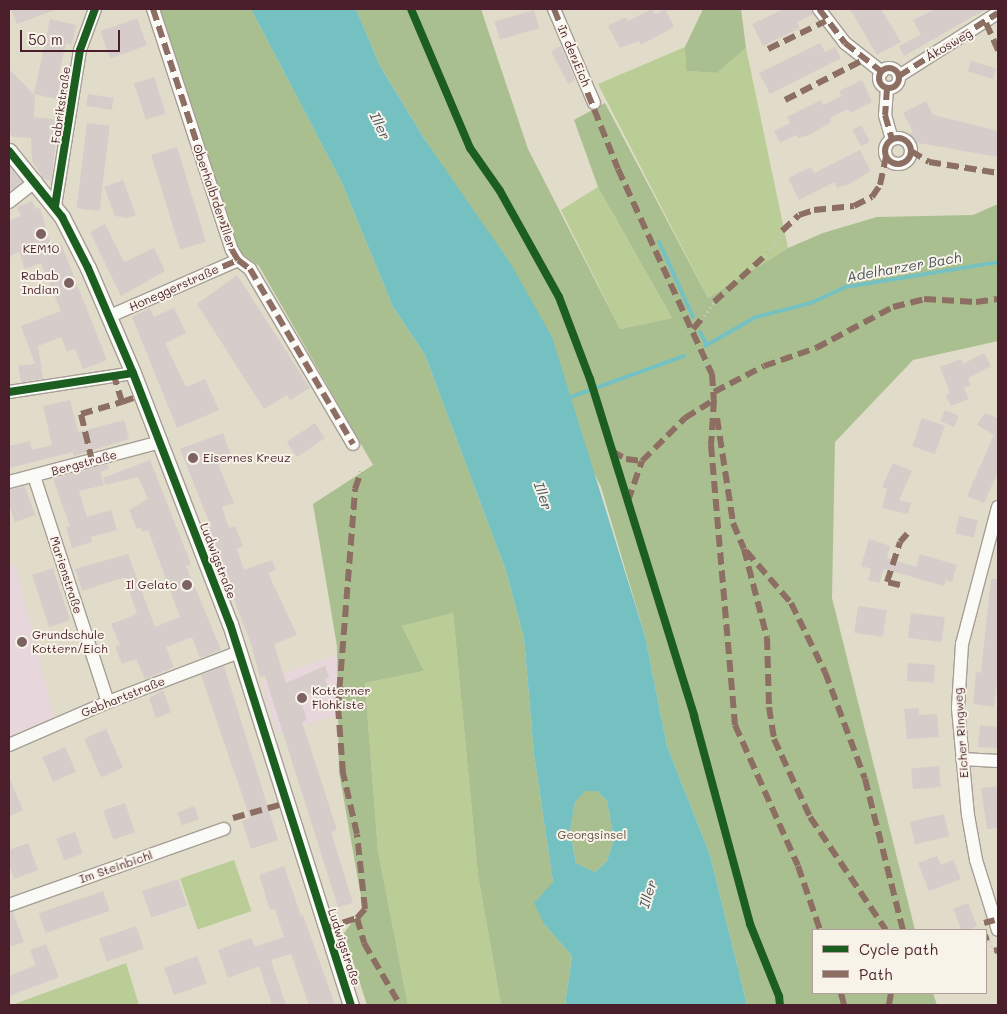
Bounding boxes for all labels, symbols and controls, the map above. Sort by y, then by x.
scale bar [22,20,122,52]
street label: In der Eich [555,23,593,89]
street label: Ákosweg [923,26,975,64]
text: 50 m [28,29,63,49]
street label: Fabrikstraße [48,66,74,144]
water label: Iller [366,109,394,143]
street label: Oberhalb der Iller [189,142,239,250]
marker: KEM10 [35,228,47,240]
place label: KEM10 [23,242,59,256]
water label: Adelharzer Bach [845,249,963,285]
street label: Honeggerstraße [127,262,221,314]
place label: Rabab Indian [21,269,59,297]
marker: Rabab Indian [63,277,75,289]
street label: Bergstraße [50,447,118,479]
place label: Eisernes Kreuz [203,451,291,465]
marker: Eisernes Kreuz [187,452,199,464]
water label: Iller [530,480,556,512]
street label: Ludwigstraße [197,521,239,601]
street label: Marienstraße [47,535,85,615]
place label: Il Gelato [126,578,177,592]
marker: Il Gelato [181,579,193,591]
place label: Grundschule Kottern/Eich [32,628,108,656]
marker: Grundschule Kottern/Eich [16,636,28,648]
street label: Gebhartstraße [79,674,167,720]
place label: Kotterner Flohkiste [312,684,371,712]
street label: Eicher Ringweg [951,687,971,779]
marker: Kotterner Flohkiste [296,692,308,704]
park label: Georgsinsel [558,828,626,842]
street label: Im Steinbichl [77,848,155,886]
water label: Iller [636,878,660,910]
street label: Ludwigstraße [325,907,363,987]
legend [812,929,987,994]
text: Cycle path [859,939,938,959]
text: Path [859,964,893,984]

